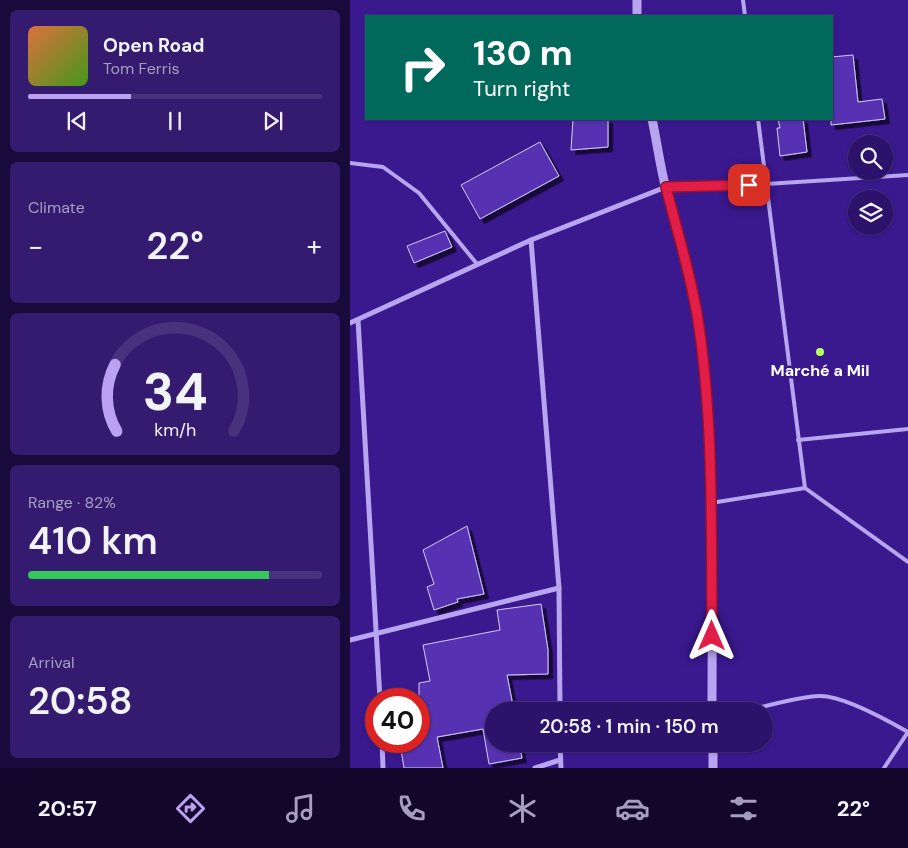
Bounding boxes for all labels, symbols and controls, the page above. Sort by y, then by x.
text: 130 m [473,30,573,76]
text: Open Road [103,33,205,58]
icon: right [390,35,455,100]
text: Tom Ferris [103,58,180,79]
text: Turn right [473,74,570,103]
icon: previous [63,107,91,135]
icon: pause [161,107,189,135]
icon: next [259,107,287,135]
map controls [848,135,893,235]
button: search [848,135,893,180]
pin [728,164,770,206]
icon: arrive [735,171,763,199]
button: layers [848,190,893,235]
text: Climate [28,197,85,218]
text: 22° [146,221,204,271]
text: − [28,228,43,265]
text: + [307,228,322,265]
marker: Marché a Mil [814,346,826,358]
text: 34 [142,358,208,426]
place label: Marché a Mil [771,360,869,381]
text: km/h [154,418,196,442]
text: Range · 82% [28,492,116,513]
text: 410 km [28,516,158,566]
position arrow [685,609,737,661]
text: Arrival [28,652,75,673]
text: 20:58 [28,676,133,726]
speed limit sign: 40 [365,688,430,753]
text: 20:58 · 1 min · 150 m [540,714,718,739]
icon: directions [173,791,208,826]
icon: music [283,791,318,826]
icon: phone [394,791,429,826]
icon: climate [505,791,540,826]
icon: car [615,791,650,826]
icon: filters [726,791,761,826]
text: 20:57 [38,794,97,823]
text: 22° [837,794,870,823]

